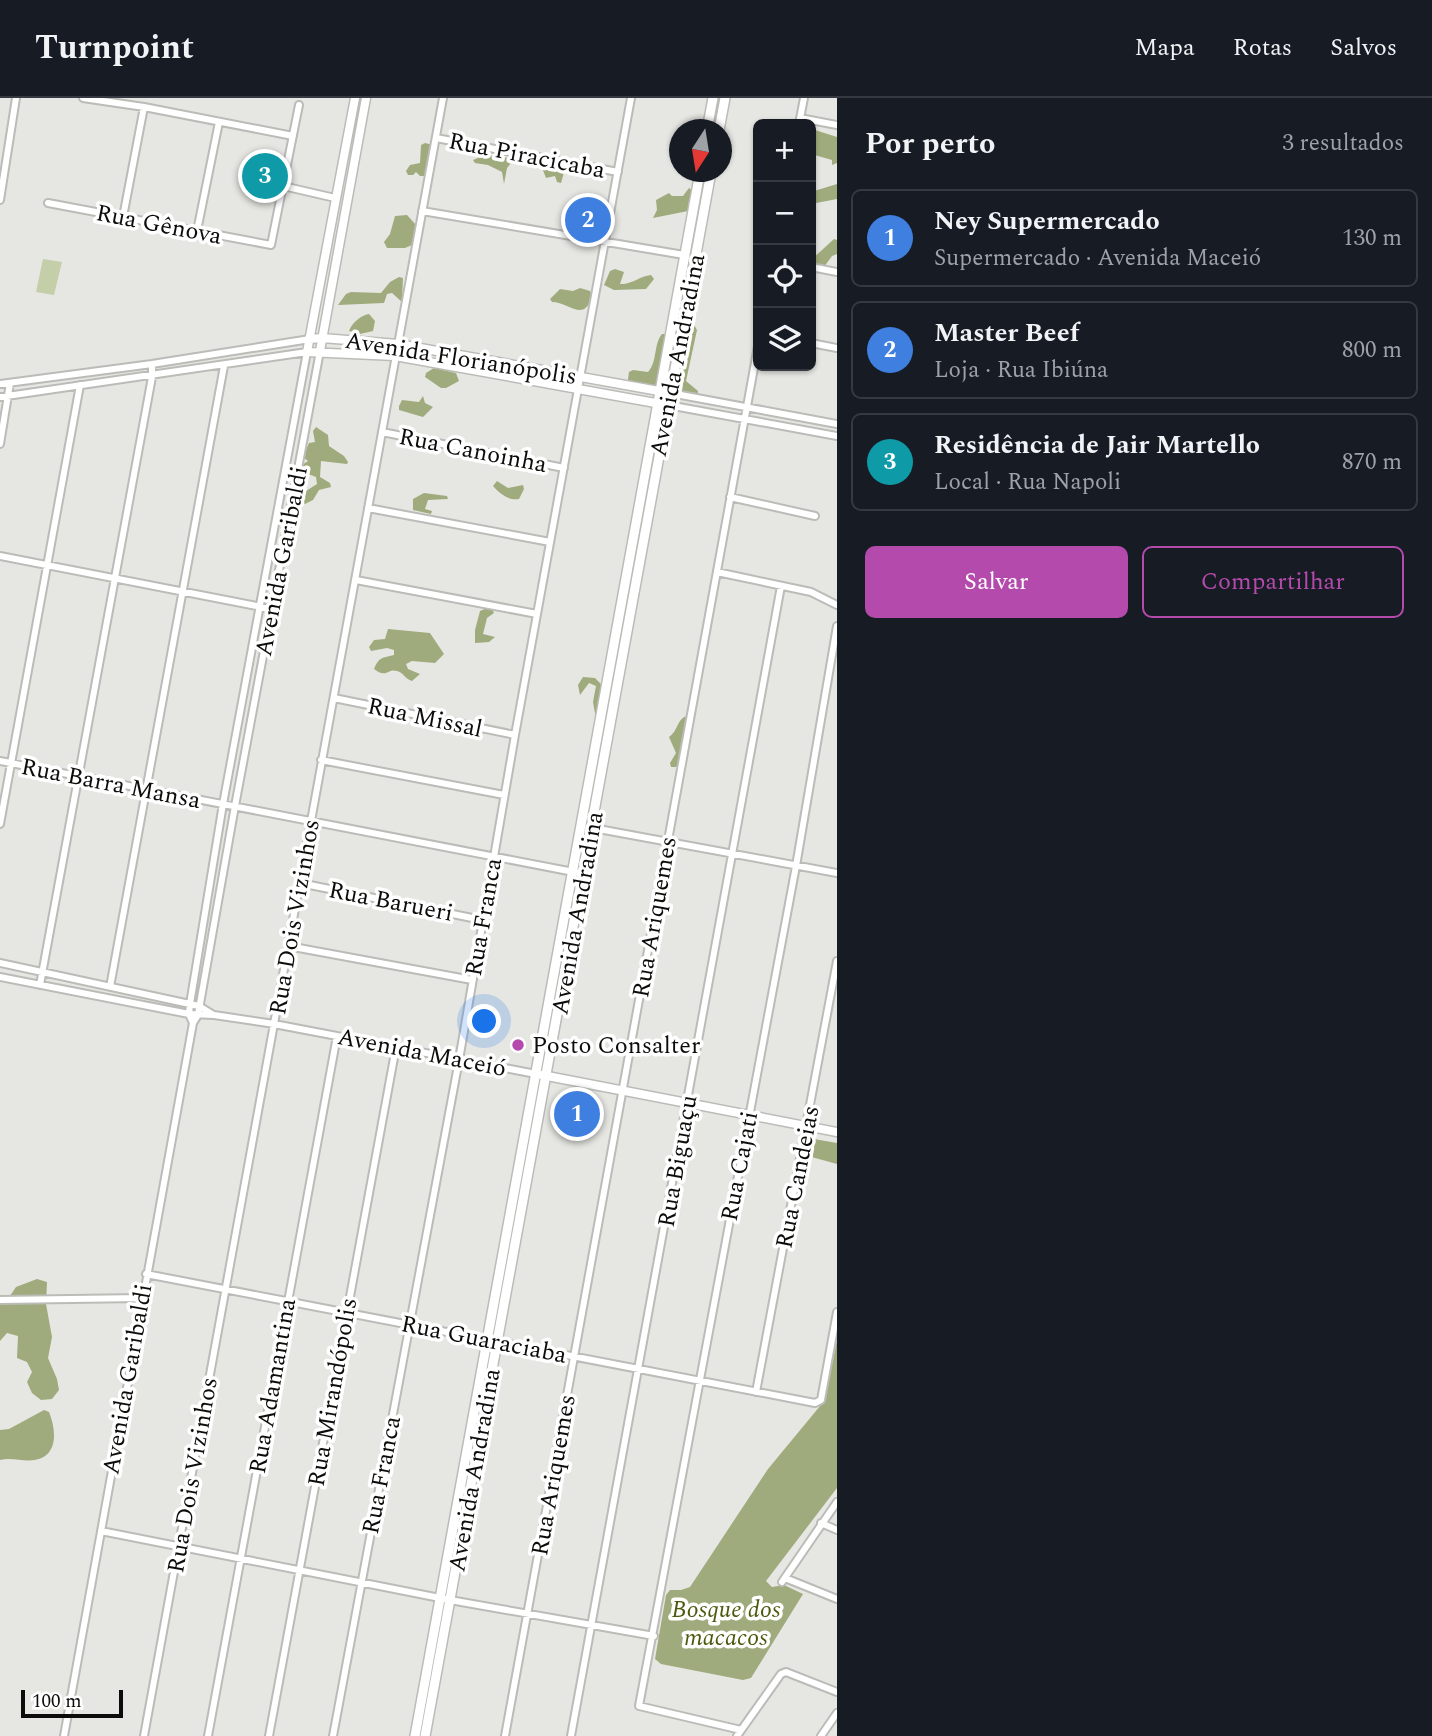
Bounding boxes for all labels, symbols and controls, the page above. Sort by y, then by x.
text: Turnpoint [35,23,194,73]
text: Mapa [1135,30,1195,66]
text: Rotas [1233,30,1292,66]
text: Salvos [1330,30,1397,66]
north arrow [669,119,732,182]
map controls [753,119,816,371]
button: + [753,119,816,182]
text: Por perto [865,121,995,167]
street label: Rua Piracicaba [445,123,608,189]
text: 3 resultados [1282,126,1404,161]
pin: 3 [242,150,288,202]
button: − [753,182,816,245]
pin: 2 [565,194,611,246]
street label: Rua Gênova [93,195,225,255]
text: Ney Supermercado [934,201,1160,241]
text: 1 [884,221,896,256]
text: 130 m [1342,221,1402,256]
text: Supermercado · Avenida Maceió [934,241,1261,276]
button: locate [753,245,816,308]
street label: Avenida Andradina [641,250,715,460]
button: layers [753,308,816,371]
text: Master Beef [934,313,1079,353]
street label: Avenida Florianópolis [342,323,579,395]
text: 2 [884,333,896,368]
text: 800 m [1342,333,1402,368]
text: Loja · Rua Ibiúna [934,353,1108,388]
street label: Rua Canoinha [396,419,550,483]
text: Residência de Jair Martello [934,425,1260,465]
text: 3 [884,445,896,480]
text: 870 m [1342,445,1402,480]
street label: Avenida Garibaldi [246,463,318,659]
text: Local · Rua Napoli [934,465,1121,500]
button: Salvar [865,546,1128,618]
button: Compartilhar [1142,546,1404,618]
street label: Rua Missal [364,688,486,748]
street label: Rua Barra Mansa [18,749,204,819]
street label: Avenida Andradina [542,808,614,1018]
street label: Rua Dois Vizinhos [260,816,330,1018]
street label: Rua Ariquemes [623,834,687,1001]
street label: Rua Franca [456,855,512,979]
street label: Rua Barueri [325,872,456,932]
your location [467,1004,501,1038]
street label: Avenida Maceió [334,1019,509,1087]
place label: Posto Consalter [532,1028,700,1064]
marker: Posto Consalter [510,1037,526,1053]
pin: 1 [554,1088,600,1140]
street label: Rua Biguaçu [649,1092,707,1230]
street label: Rua Candeias [766,1103,829,1252]
street label: Rua Cajati [712,1108,768,1224]
street label: Avenida Garibaldi [93,1281,162,1477]
street label: Rua Adamantina [240,1295,306,1477]
street label: Rua Mirandópolis [299,1295,367,1489]
street label: Rua Guaraciaba [398,1306,570,1374]
street label: Avenida Andradina [439,1365,511,1575]
street label: Rua Dois Vizinhos [158,1374,228,1576]
street label: Rua Ariquemes [522,1392,586,1559]
street label: Rua Franca [353,1413,411,1537]
park label: Bosque dos macacos [672,1592,781,1656]
scale bar [21,1687,122,1719]
text: 100 m [32,1687,82,1716]

